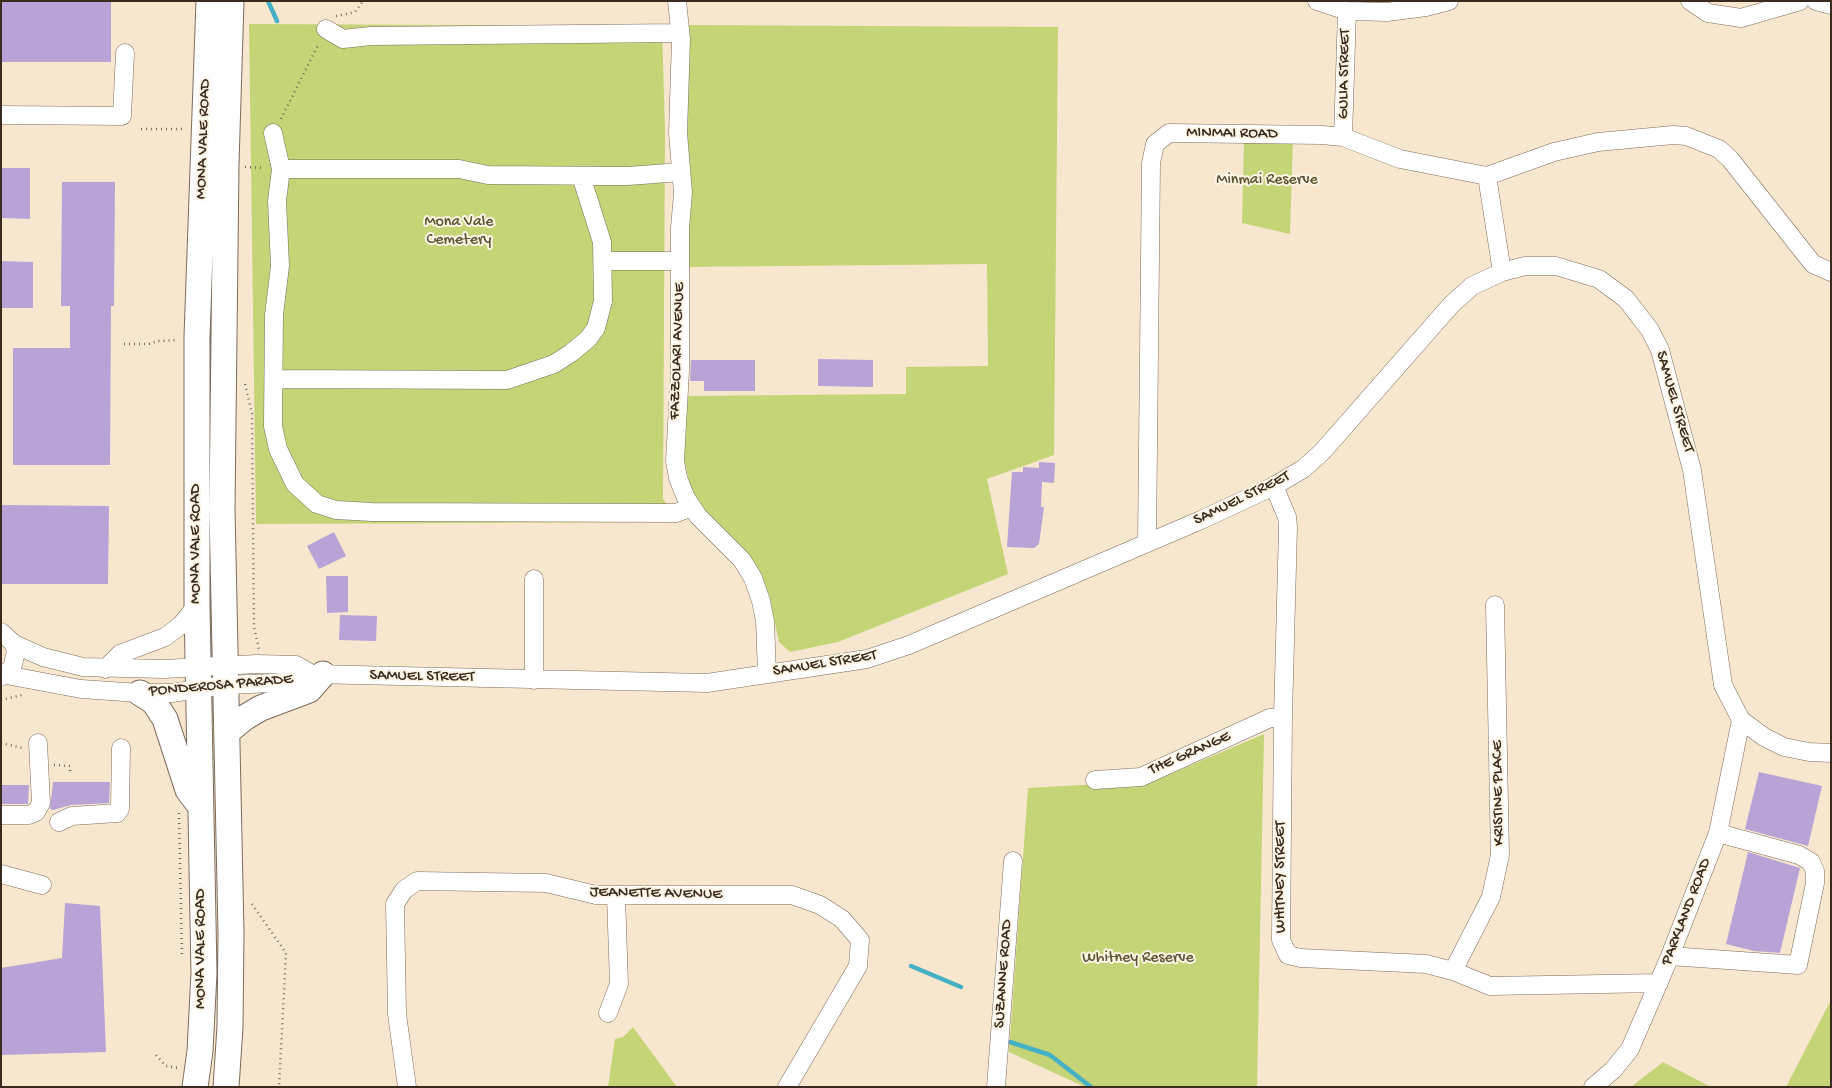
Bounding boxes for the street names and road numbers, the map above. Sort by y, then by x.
street label: GULIA STREET [1335,29,1355,119]
street label: MONA VALE ROAD [192,79,216,199]
street label: MINMAI ROAD [1186,124,1278,144]
street label: FAZZOLARI AVENUE [666,282,690,420]
street label: SAMUEL STREET [1650,349,1698,455]
street label: SAMUEL STREET [1191,467,1293,531]
street label: MONA VALE ROAD [187,484,207,604]
street label: SAMUEL STREET [772,646,878,682]
street label: SAMUEL STREET [369,666,475,688]
street label: PONDEROSA PARADE [148,670,294,702]
street label: THE GRANGE [1146,727,1234,781]
street label: KRISTINE PLACE [1488,740,1510,846]
street label: WHITNEY STREET [1272,821,1292,933]
street label: PARKLAND ROAD [1658,856,1716,968]
street label: JEANETTE AVENUE [590,883,722,905]
street label: MONA VALE ROAD [192,889,212,1009]
street label: SUZANNE ROAD [991,919,1017,1029]

